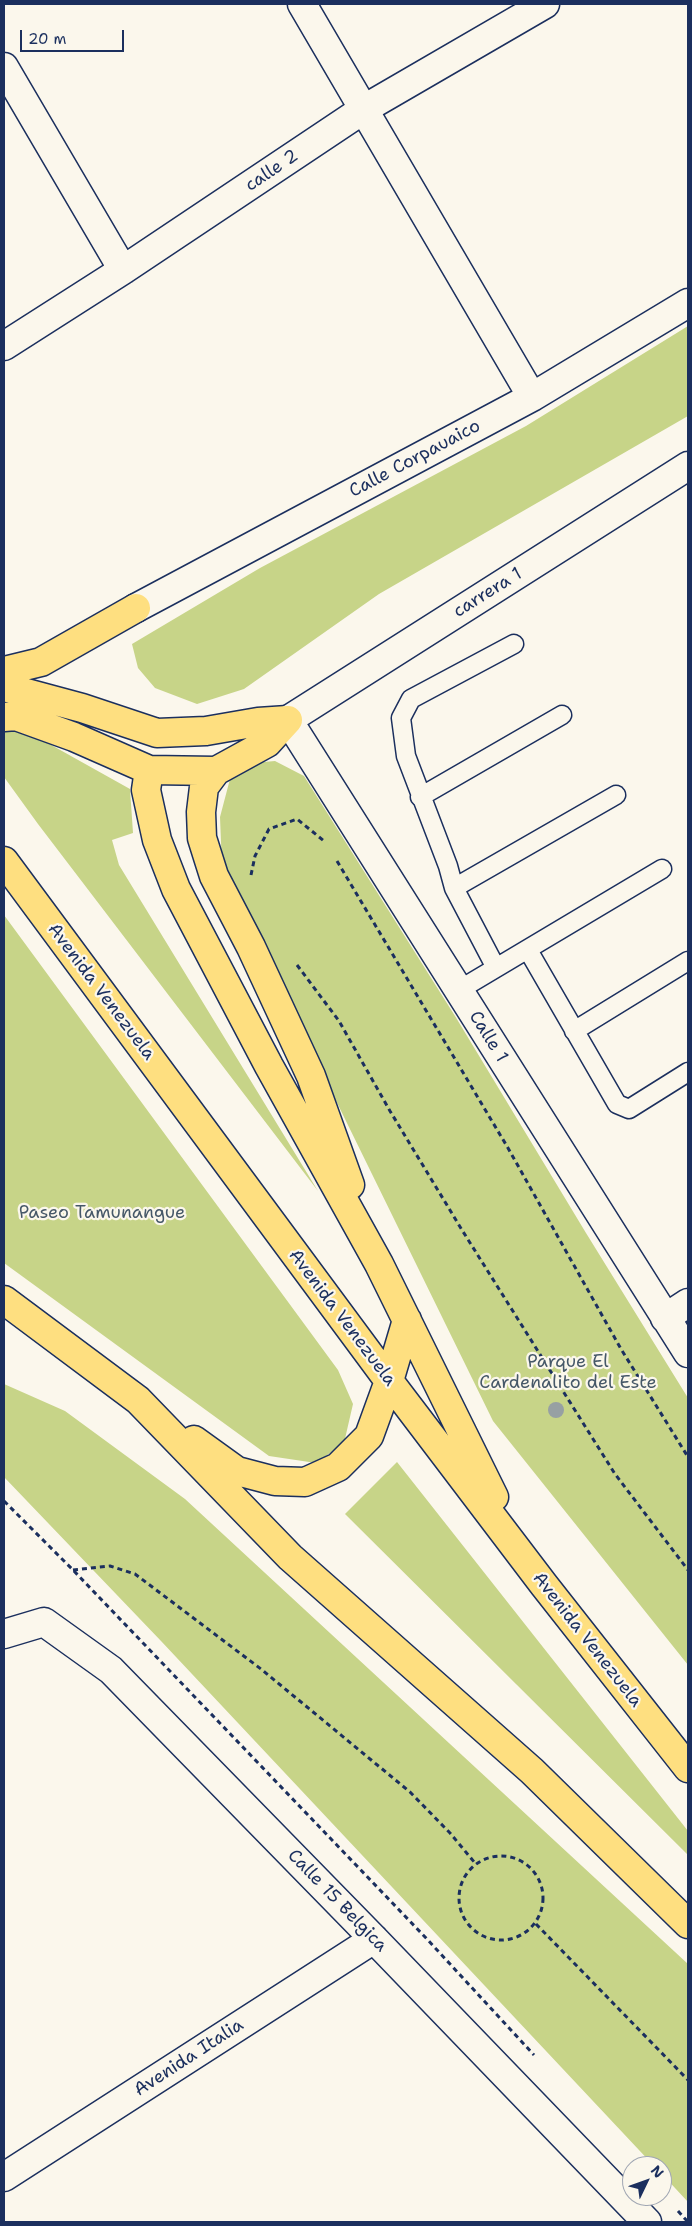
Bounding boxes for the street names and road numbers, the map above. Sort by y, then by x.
street label: calle 2 [241,145,303,197]
street label: Calle Corpauaico [346,415,484,503]
street label: carrera 1 [450,563,526,623]
street label: Avenida Venezuela [43,919,159,1065]
street label: Calle 1 [464,1007,512,1067]
street label: Avenida Venezuela [284,1245,400,1391]
street label: Avenida Venezuela [528,1568,646,1712]
street label: Calle 15 Belgica [283,1845,391,1957]
street label: Avenida Italia [130,2015,248,2101]

